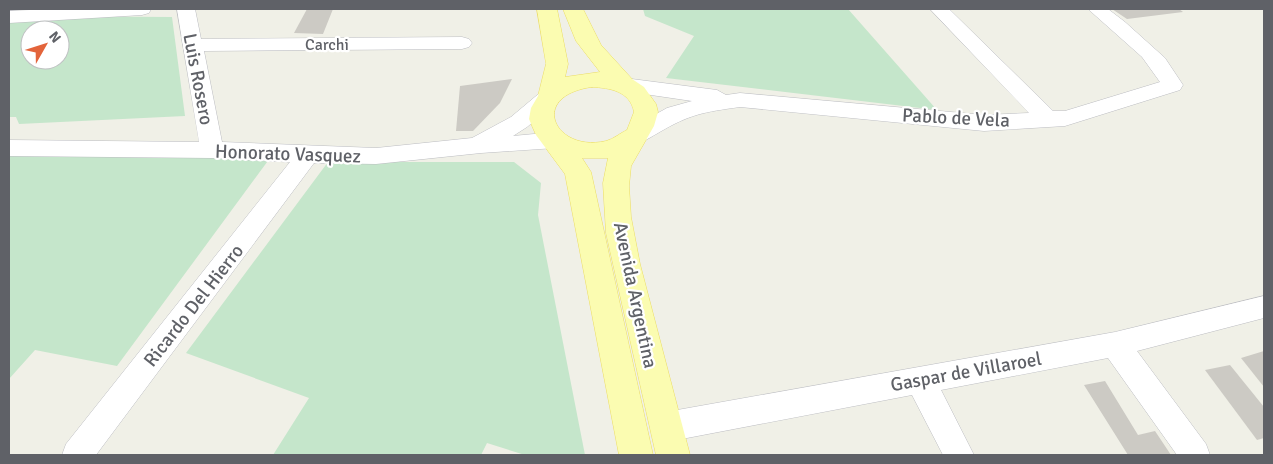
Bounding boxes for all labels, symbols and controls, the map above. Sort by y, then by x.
north arrow [20,20,70,70]
text: N [45,28,64,46]
street label: Luis Rosero [177,31,219,127]
street label: Carchi [305,35,349,55]
street label: Pablo de Vela [901,103,1010,133]
street label: Honorato Vasquez [214,139,361,169]
street label: Avenida Argentina [608,220,662,371]
street label: Ricardo Del Hierro [139,240,249,372]
street label: Gaspar de Villaroel [889,347,1044,397]

